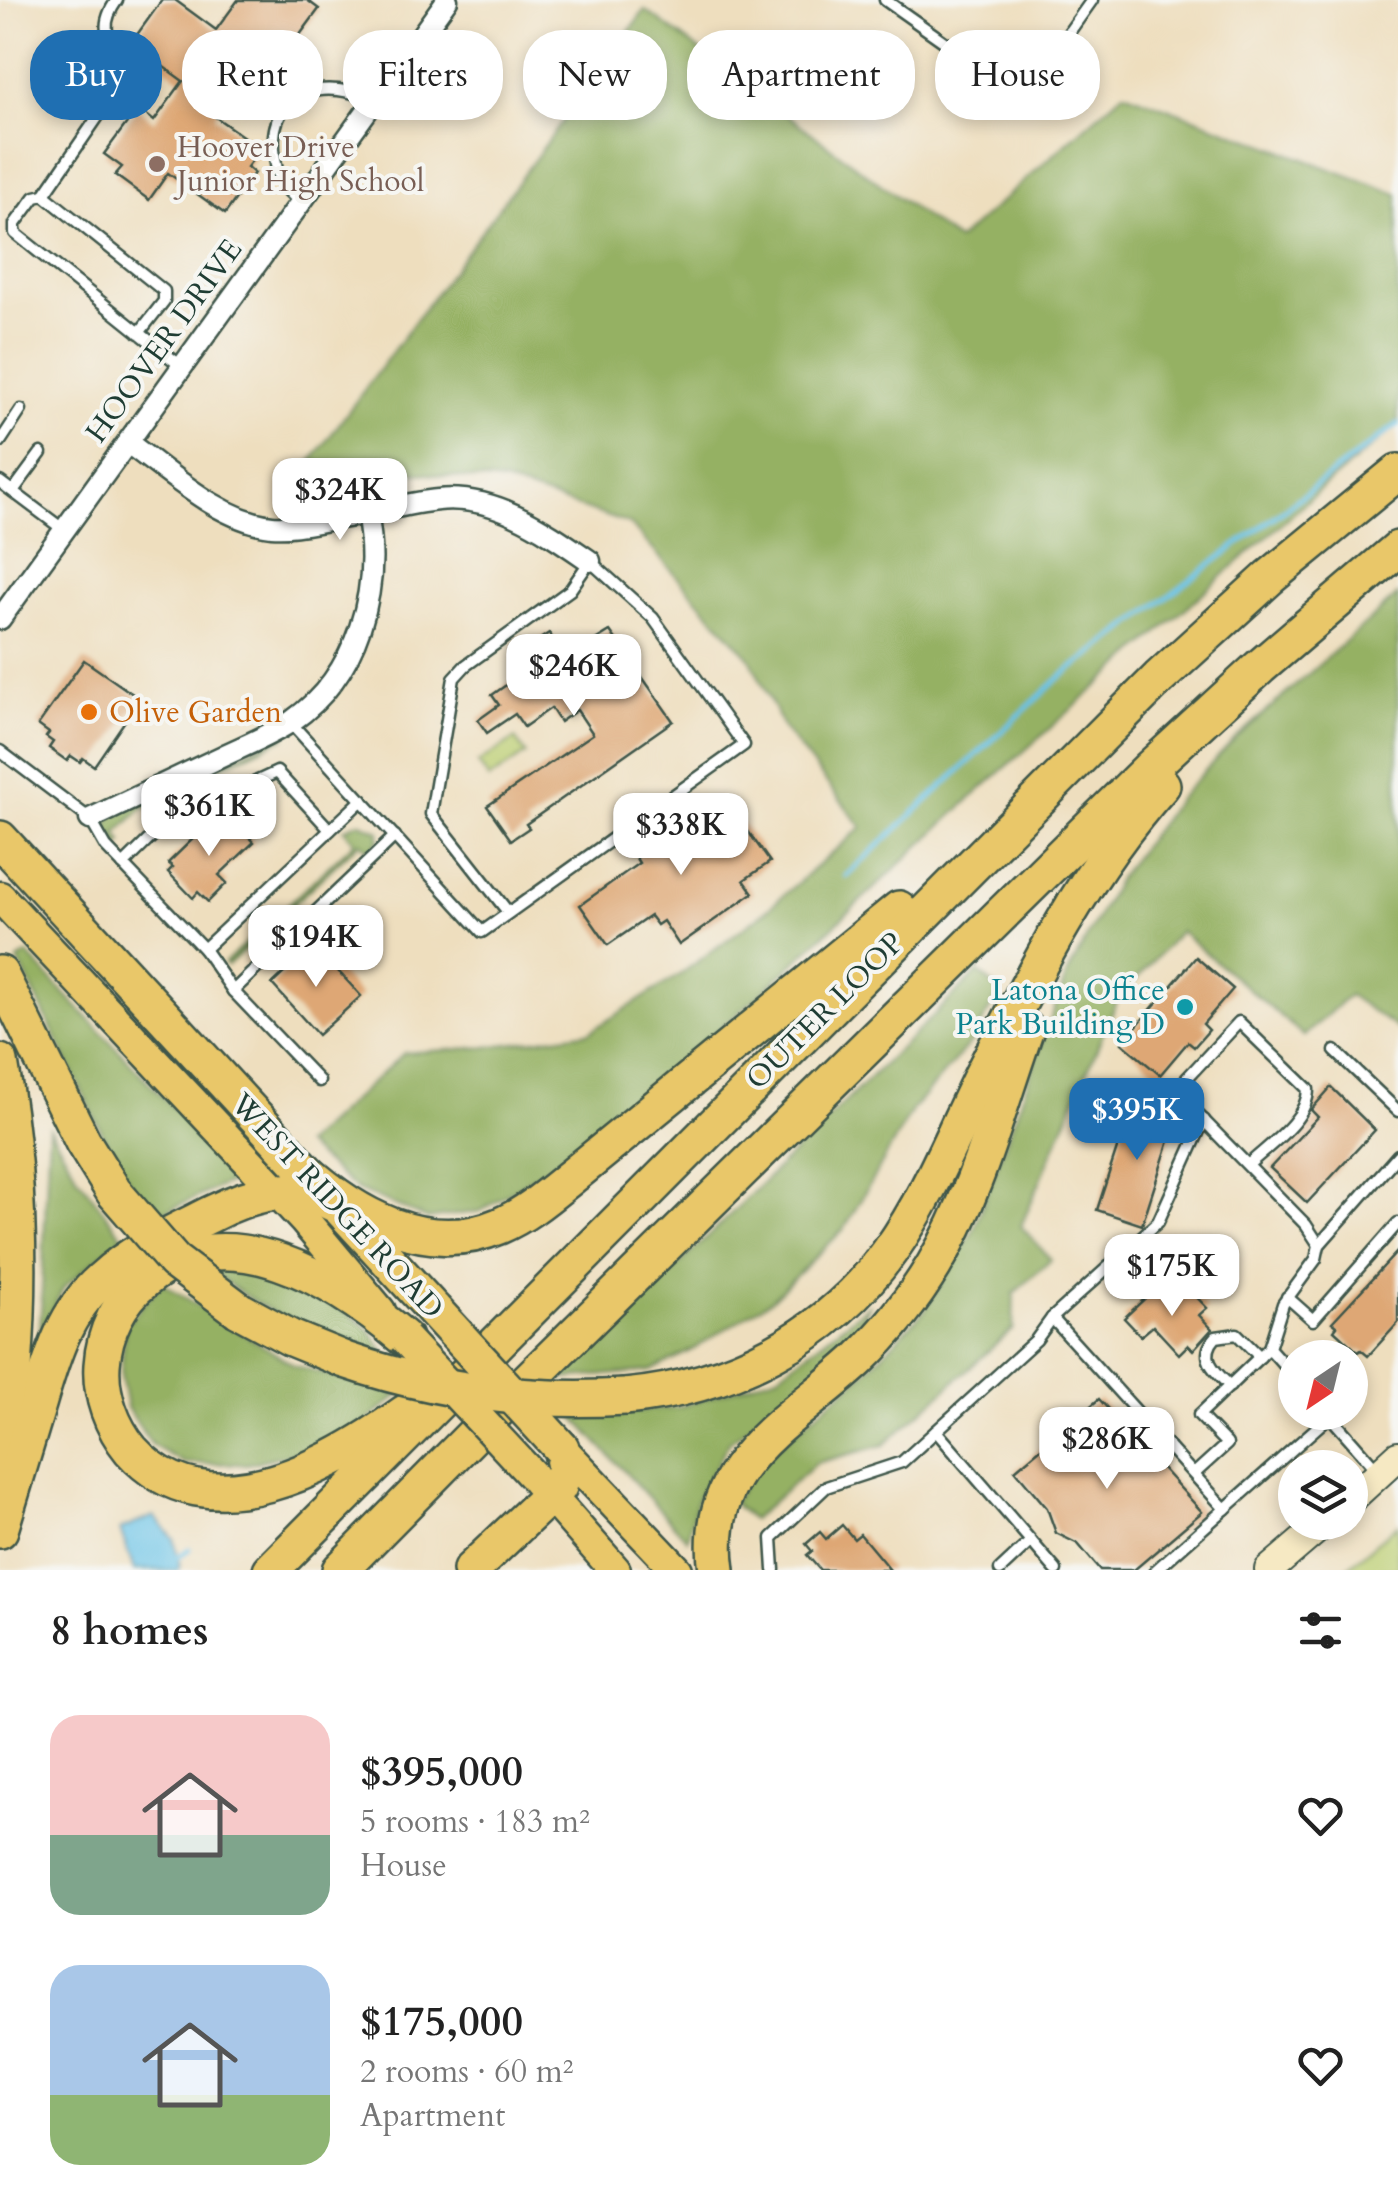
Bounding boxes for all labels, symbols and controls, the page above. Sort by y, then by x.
chip: Buy [30,30,162,120]
chip: Rent [182,30,323,120]
chip: Filters [343,30,503,120]
chip: New [523,30,667,120]
chip: Apartment [687,30,915,120]
chip: House [935,30,1100,120]
place label: Hoover Drive Junior High School [173,127,425,202]
marker: Hoover Drive Junior High School [146,153,168,175]
street label: HOOVER DRIVE [76,231,252,451]
pin: $324K [270,458,410,543]
text: $324K [294,468,386,512]
pin: $246K [504,634,644,719]
text: $246K [528,644,620,688]
place label: Olive Garden [109,692,282,733]
marker: Olive Garden [78,701,100,723]
pin: $361K [139,774,279,859]
text: $361K [163,784,255,828]
pin: $338K [611,793,751,878]
text: $338K [635,803,727,847]
pin: $194K [246,905,386,990]
text: $194K [270,915,362,959]
street label: OUTER LOOP [737,923,913,1099]
place label: Latona Office Park Building D [956,970,1165,1045]
marker: Latona Office Park Building D [1174,996,1196,1018]
pin: $395K [1067,1078,1207,1163]
street label: WEST RIDGE ROAD [221,1083,453,1328]
text: $395K [1091,1088,1183,1132]
pin: $175K [1102,1234,1242,1319]
text: $175K [1126,1244,1218,1288]
north arrow [1278,1340,1368,1430]
map controls [1278,1340,1368,1540]
pin: $286K [1037,1407,1177,1492]
text: $286K [1061,1417,1153,1461]
button: layers [1278,1450,1368,1540]
text: 8 homes [50,1602,208,1659]
icon: filters [1293,1603,1348,1658]
text: $395,000 [360,1743,523,1800]
icon: home [130,1755,250,1875]
icon: heart [1293,1788,1348,1843]
text: 5 rooms · 183 m² [360,1800,590,1844]
text: House [360,1844,447,1888]
text: $175,000 [360,1993,523,2050]
icon: home [130,2005,250,2125]
icon: heart [1293,2038,1348,2093]
text: 2 rooms · 60 m² [360,2050,573,2094]
text: Apartment [360,2094,505,2138]

